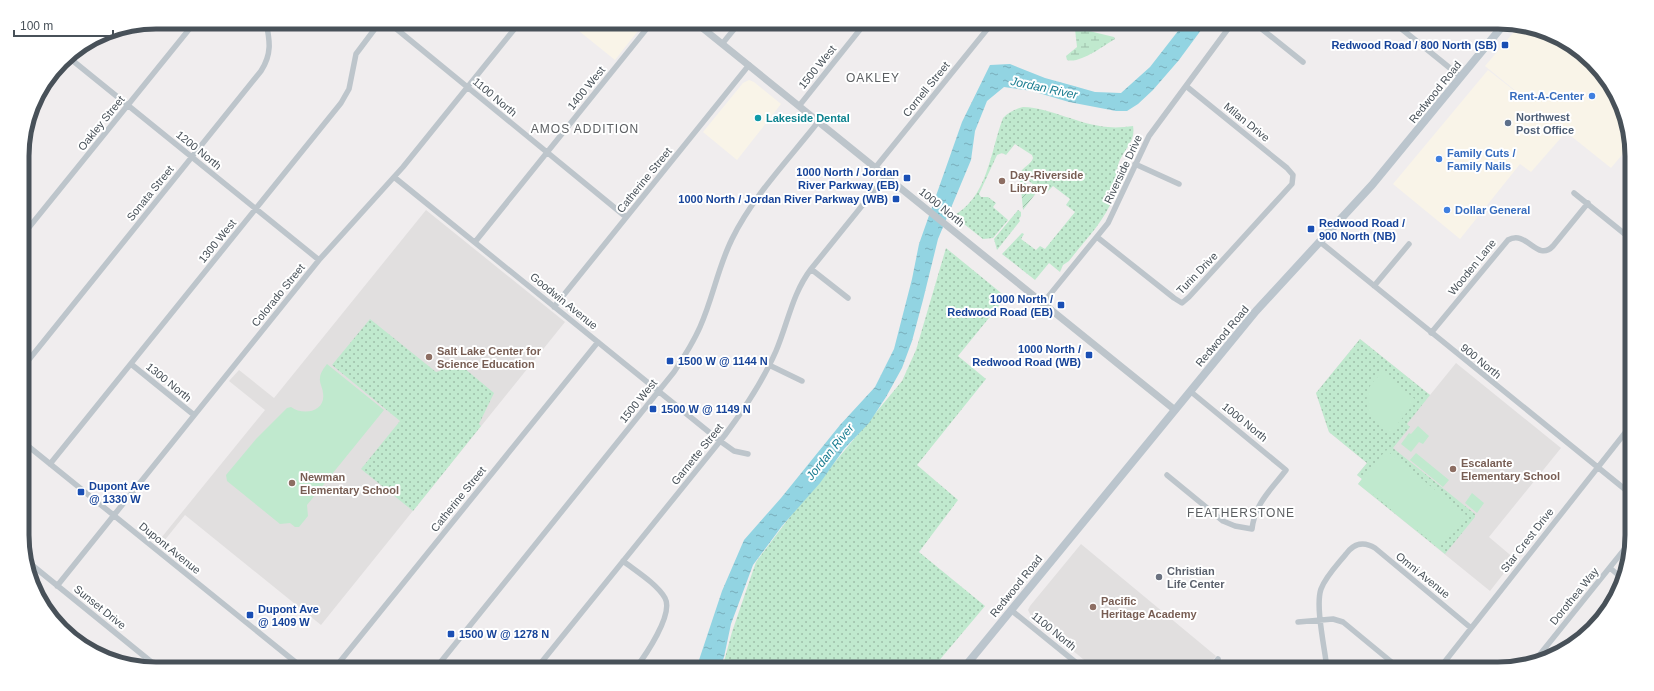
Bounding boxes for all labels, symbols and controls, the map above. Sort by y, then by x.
scale bar [14,12,113,38]
text: 100 m [20,19,53,33]
place label: Redwood Road / 800 North (SB) [1331,39,1497,51]
marker: Redwood Road / 800 North (SB) [1500,40,1510,50]
street label: 1500 West [796,43,838,91]
street label: Cornell Street [900,59,952,119]
street label: Redwood Road [1406,59,1464,125]
street label: 1400 West [565,64,607,112]
district label: OAKLEY [846,71,900,85]
water label: Jordan River [1008,74,1080,102]
street label: 1100 North [471,75,519,119]
place label: Rent-A-Center [1509,90,1585,102]
marker: Rent-A-Center [1587,91,1597,101]
street label: Oakley Street [75,93,127,153]
street label: Milan Drive [1222,100,1272,144]
place label: Northwest Post Office [1516,111,1574,136]
place label: Lakeside Dental [766,112,850,124]
marker: Lakeside Dental [753,113,763,123]
marker: Northwest Post Office [1503,118,1513,128]
district label: AMOS ADDITION [531,122,639,136]
street label: 1200 North [174,128,224,172]
street label: Riverside Drive [1102,133,1144,205]
street label: Catherine Street [614,145,674,215]
place label: Family Cuts / Family Nails [1447,147,1515,172]
marker: Family Cuts / Family Nails [1434,154,1444,164]
street label: Sonata Street [124,163,176,223]
place label: 1000 North / Jordan River Parkway (EB) [796,166,899,191]
place label: Day-Riverside Library [1010,169,1083,194]
marker: 1000 North / Jordan River Parkway (EB) [902,173,912,183]
marker: Day-Riverside Library [997,176,1007,186]
street label: 1000 North [917,185,967,229]
place label: 1000 North / Jordan River Parkway (WB) [678,193,888,205]
marker: 1000 North / Jordan River Parkway (WB) [891,194,901,204]
place label: Dollar General [1455,204,1530,216]
marker: Dollar General [1442,205,1452,215]
street label: 1300 West [196,217,238,265]
place label: Redwood Road / 900 North (NB) [1319,217,1405,242]
marker: Redwood Road / 900 North (NB) [1306,224,1316,234]
street label: Wooden Lane [1446,237,1498,297]
street label: Turin Drive [1174,250,1220,296]
street label: Colorado Street [249,261,307,329]
street label: Goodwin Avenue [528,270,600,332]
place label: 1000 North / Redwood Road (EB) [947,293,1053,318]
marker: 1000 North / Redwood Road (EB) [1056,300,1066,310]
street label: Redwood Road [1193,303,1251,369]
street label: 900 North [1458,341,1504,381]
place label: 1000 North / Redwood Road (WB) [972,343,1081,368]
place label: Salt Lake Center for Science Education [437,345,542,370]
marker: 1000 North / Redwood Road (WB) [1084,350,1094,360]
marker: Salt Lake Center for Science Education [424,352,434,362]
place label: 1500 W @ 1144 N [678,355,768,367]
marker: 1500 W @ 1144 N [665,356,675,366]
street label: 1300 North [144,360,194,404]
street label: 1500 West [617,377,659,425]
street label: 1000 North [1220,400,1270,444]
place label: 1500 W @ 1149 N [661,403,751,415]
marker: 1500 W @ 1149 N [648,404,658,414]
water label: Jordan River [803,420,857,484]
street label: Garnette Street [669,421,725,487]
place label: Escalante Elementary School [1461,457,1560,482]
street label: Catherine Street [428,464,488,534]
marker: Escalante Elementary School [1448,464,1458,474]
place label: Newman Elementary School [300,471,399,496]
marker: Newman Elementary School [287,478,297,488]
place label: Dupont Ave @ 1330 W [89,480,150,505]
marker: Dupont Ave @ 1330 W [76,487,86,497]
street label: Star Crest Drive [1498,505,1556,575]
district label: FEATHERSTONE [1187,506,1295,520]
street label: Dupont Avenue [137,520,203,576]
street label: Omni Avenue [1394,550,1452,600]
street label: Redwood Road [987,553,1045,619]
place label: Christian Life Center [1167,565,1225,590]
street label: Dorothea Way [1547,565,1601,627]
marker: Christian Life Center [1154,572,1164,582]
street label: Sunset Drive [72,583,128,631]
place label: Pacific Heritage Academy [1101,595,1197,620]
marker: Pacific Heritage Academy [1088,602,1098,612]
place label: Dupont Ave @ 1409 W [258,603,319,628]
street label: 1100 North [1029,609,1079,653]
marker: Dupont Ave @ 1409 W [245,610,255,620]
place label: 1500 W @ 1278 N [459,628,549,640]
marker: 1500 W @ 1278 N [446,629,456,639]

